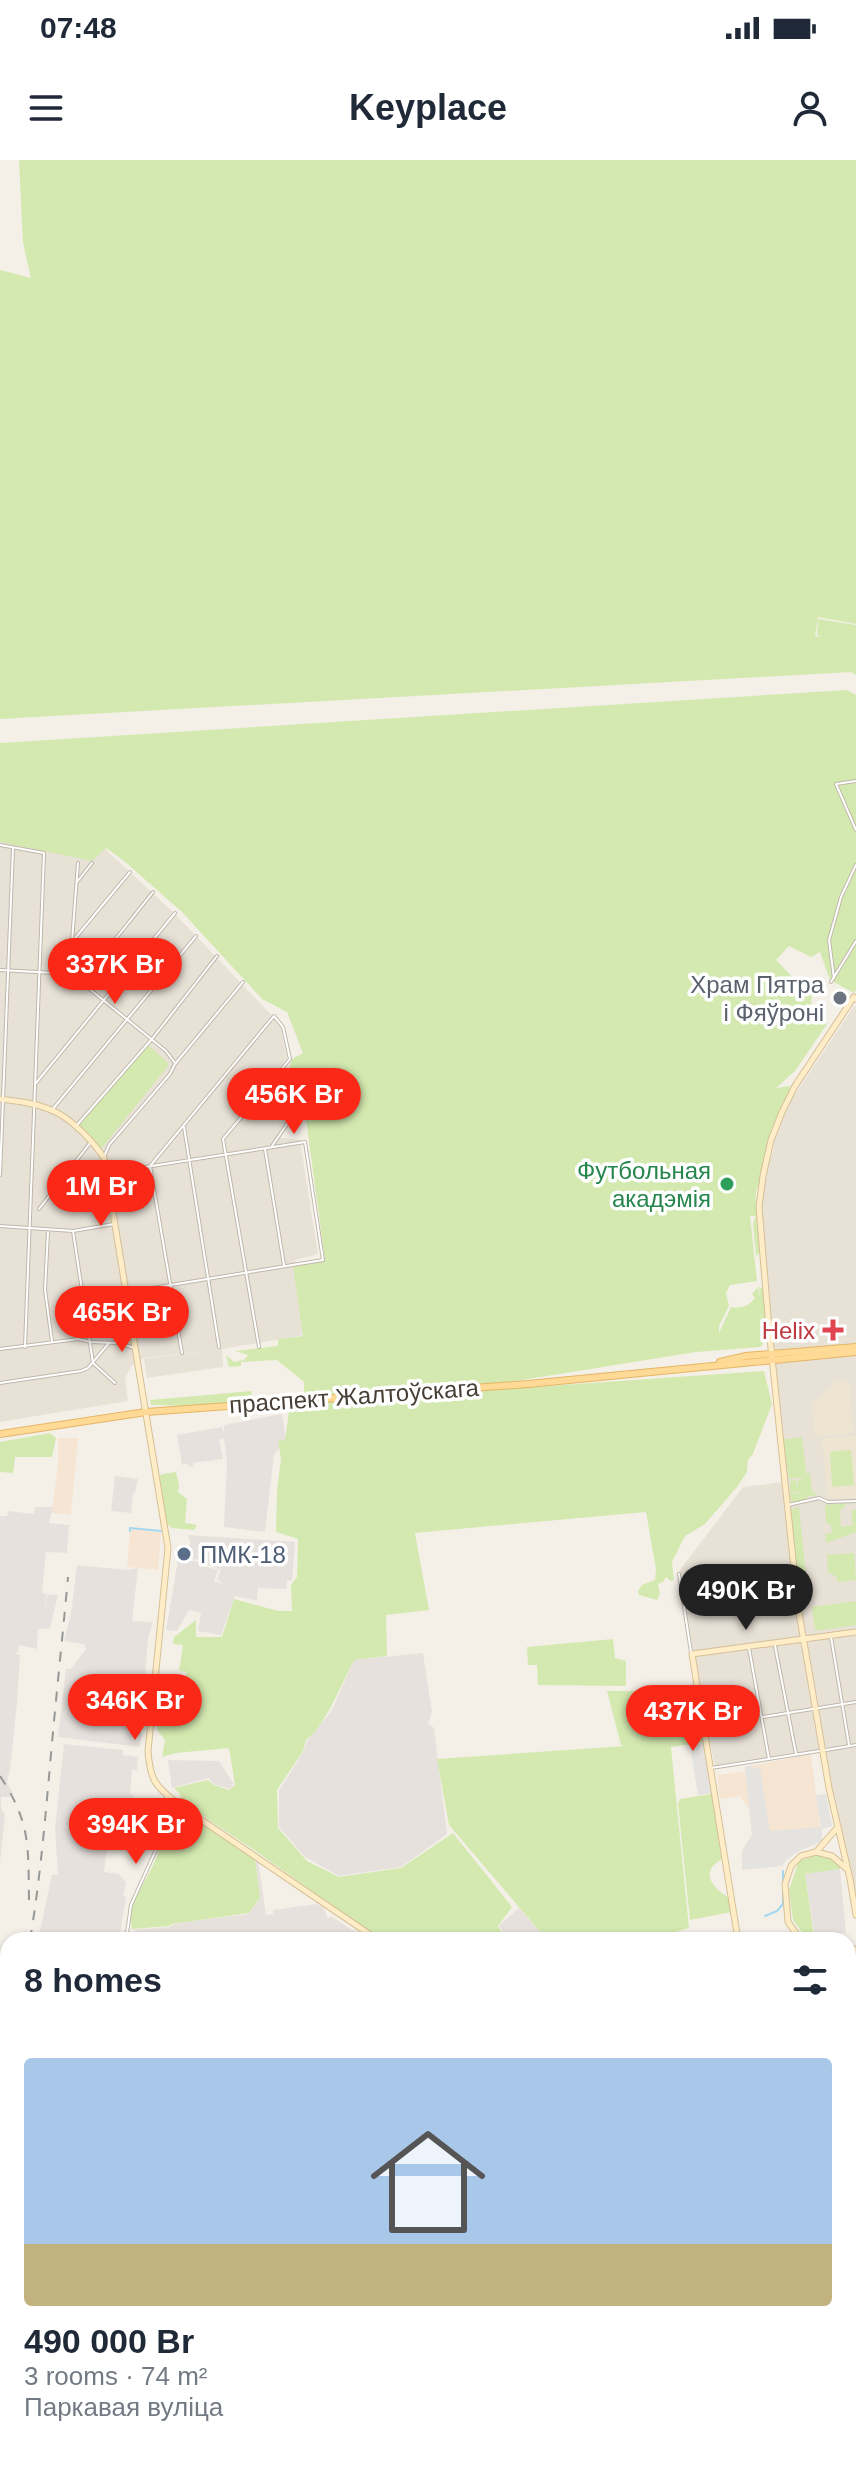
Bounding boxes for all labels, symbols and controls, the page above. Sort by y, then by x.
text: 07:48 [40,11,117,44]
icon: menu [24,86,68,130]
icon: person [788,86,832,130]
text: Keyplace [349,87,507,128]
pin: 337K Br [41,938,189,1006]
text: 337K Br [66,949,164,979]
place label: Храм Пятра і Фяўроні [690,971,825,1026]
marker: Храм Пятра і Фяўроні [831,989,849,1007]
pin: 456K Br [220,1068,368,1136]
text: 456K Br [245,1079,343,1109]
place label: Футбольная акадэмія [577,1157,711,1212]
pin: 1M Br [45,1160,157,1228]
text: 1M Br [65,1171,137,1201]
marker: Футбольная акадэмія [718,1175,736,1193]
pin: 465K Br [48,1286,196,1354]
text: 465K Br [73,1297,171,1327]
place label: Helix [762,1317,815,1344]
marker: Helix [822,1319,844,1341]
street label: праспект Жалтоўскага [228,1374,480,1418]
place label: ПМК-18 [200,1541,286,1568]
marker: ПМК-18 [175,1545,193,1563]
pin: 490K Br [672,1564,820,1632]
text: 490K Br [697,1575,795,1605]
pin: 346K Br [61,1674,209,1742]
text: 346K Br [86,1685,184,1715]
pin: 437K Br [619,1685,767,1753]
text: 437K Br [644,1696,742,1726]
pin: 394K Br [62,1798,210,1866]
text: 394K Br [87,1809,185,1839]
icon: filters [788,1958,832,2002]
text: 8 homes [24,1961,162,1999]
icon: home [356,2110,500,2254]
text: 490 000 Br [24,2322,194,2360]
text: 3 rooms · 74 m² [24,2361,208,2391]
text: Паркавая вуліца [24,2392,223,2422]

